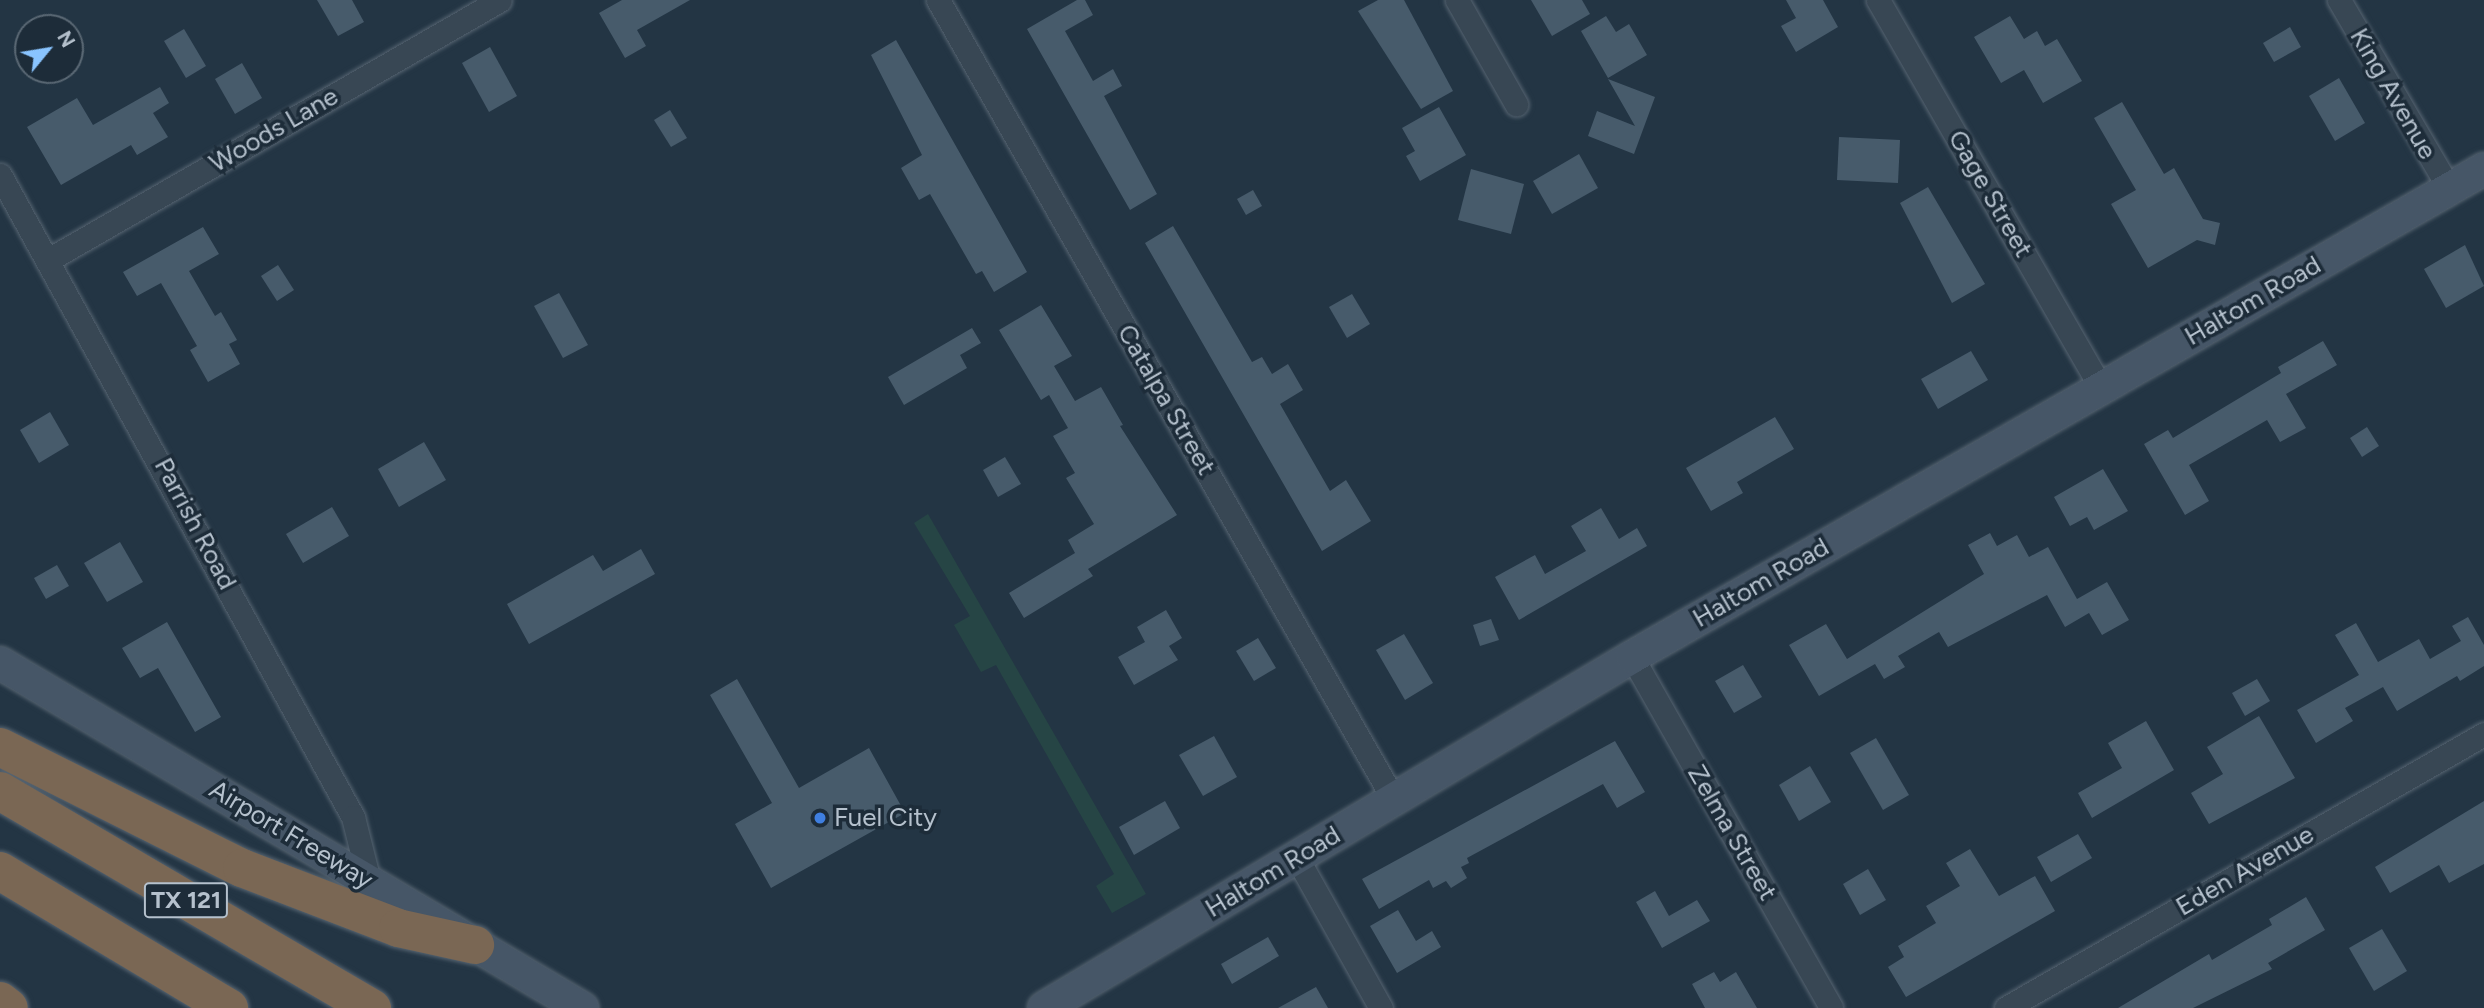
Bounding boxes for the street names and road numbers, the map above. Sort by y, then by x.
street label: King Avenue [2343,23,2443,165]
street label: Woods Lane [204,81,344,179]
street label: Gage Street [1941,125,2039,263]
street label: Haltom Road [2179,250,2327,352]
street label: Catalpa Street [1110,319,1222,481]
street label: Parrish Road [147,453,243,595]
street label: Haltom Road [1687,532,1835,634]
street label: Zelma Street [1681,760,1783,906]
street label: Airport Freeway [203,774,379,896]
street label: Eden Avenue [2171,819,2319,923]
street label: Haltom Road [1200,820,1346,924]
road number: TX 121 [142,880,230,920]

